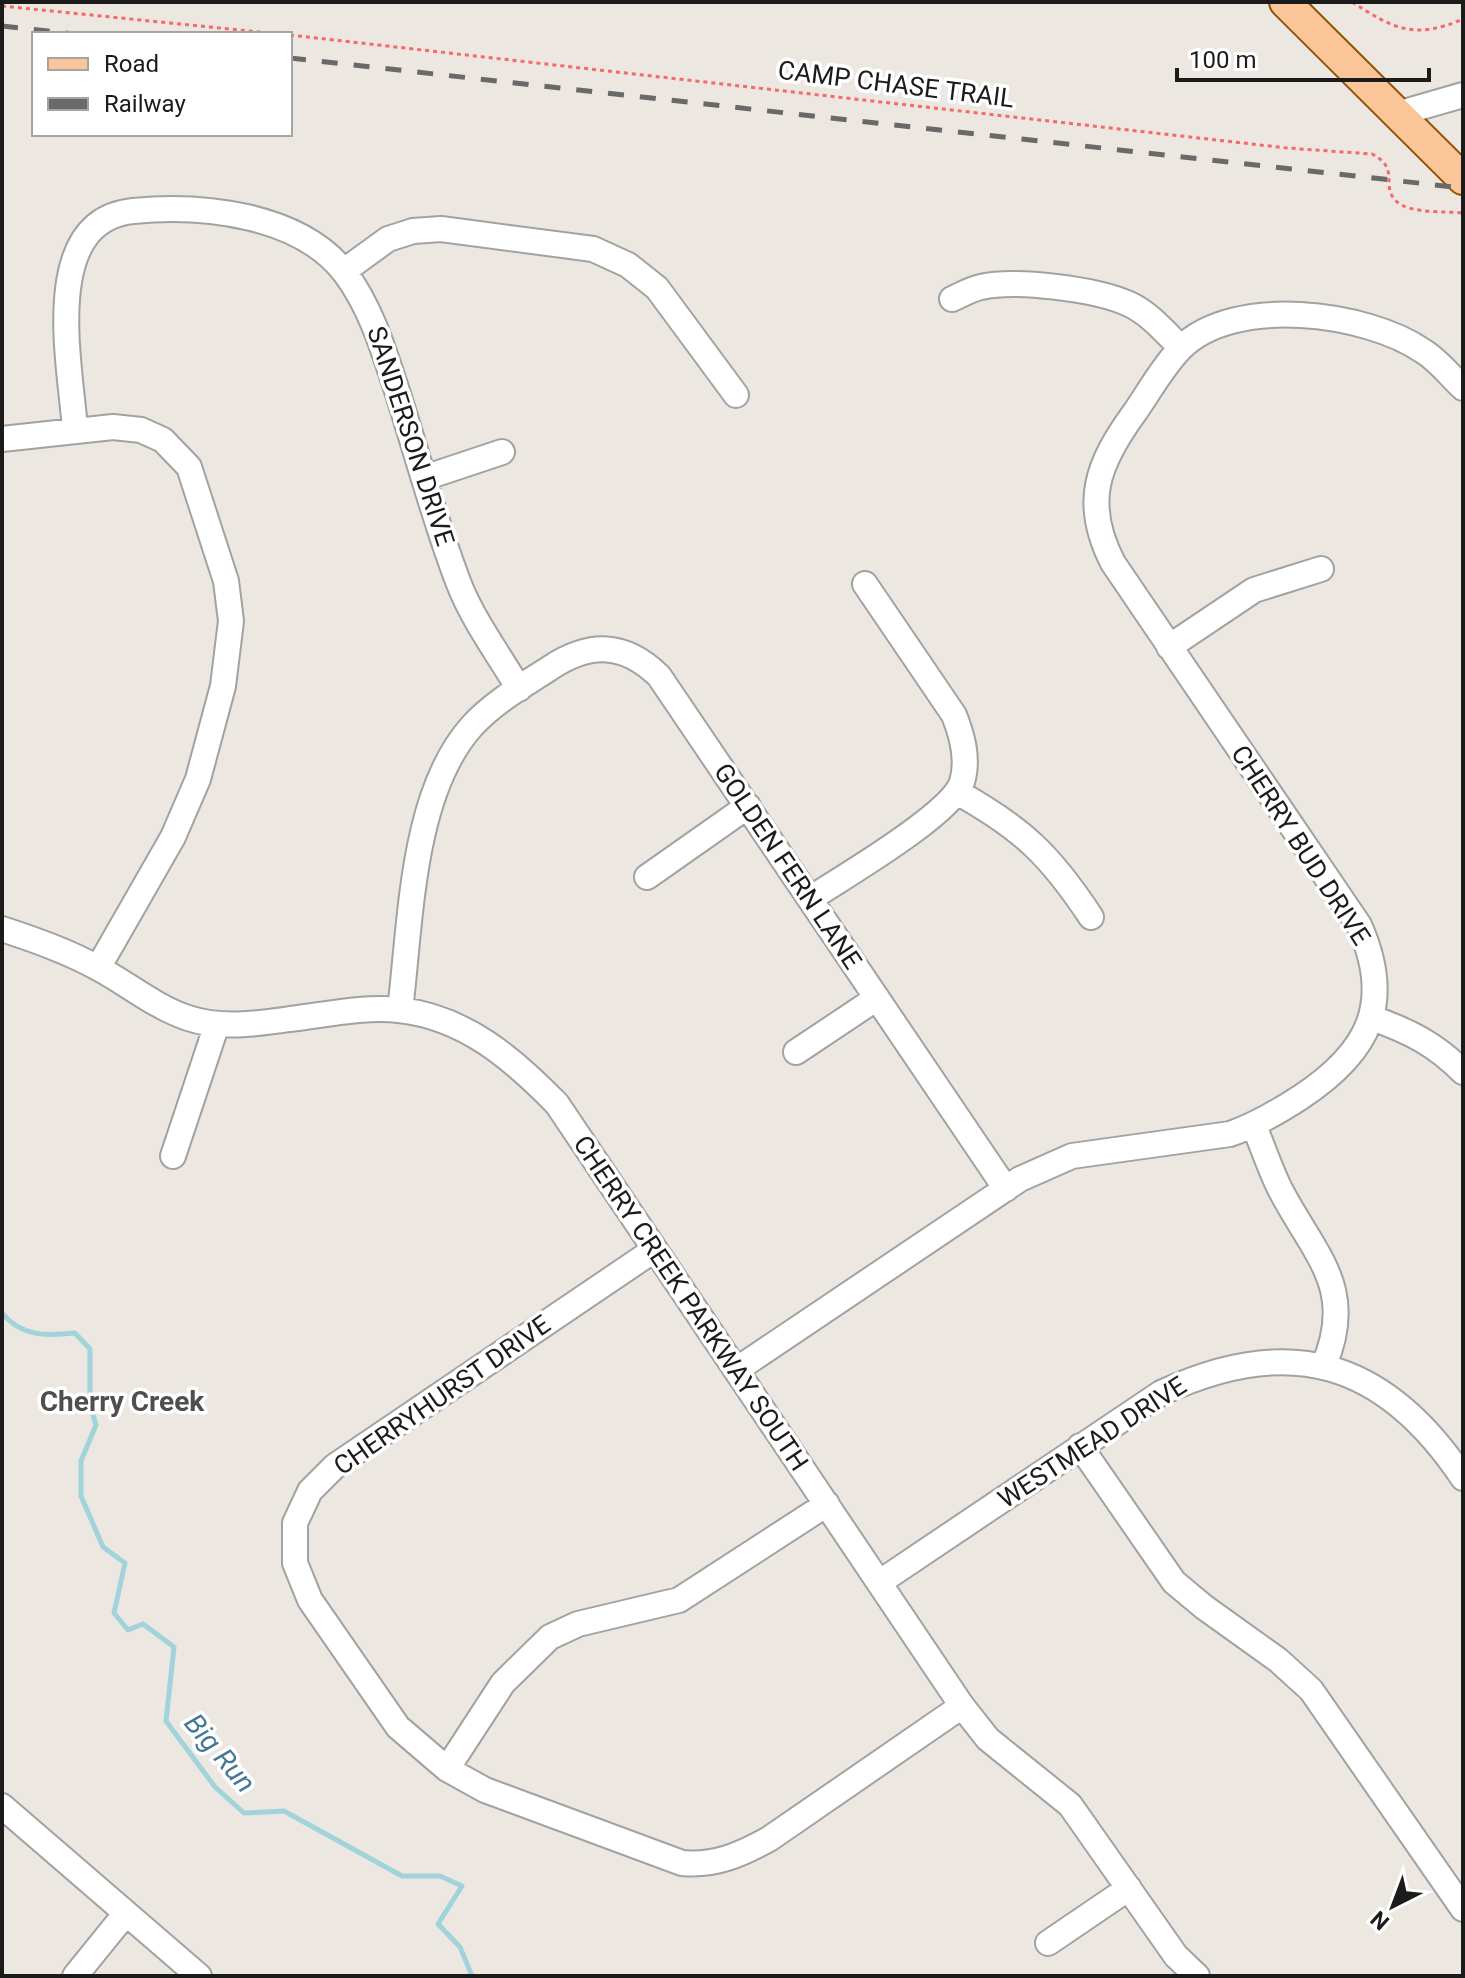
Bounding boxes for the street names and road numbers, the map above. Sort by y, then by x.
street label: CAMP CHASE TRAIL [776,55,1016,113]
street label: SANDERSON DRIVE [361,323,461,549]
street label: CHERRY BUD DRIVE [1225,740,1377,950]
street label: GOLDEN FERN LANE [708,758,868,974]
street label: CHERRY CREEK PARKWAY SOUTH [567,1130,815,1476]
street label: CHERRYHURST DRIVE [328,1309,556,1481]
street label: WESTMEAD DRIVE [992,1370,1192,1514]

